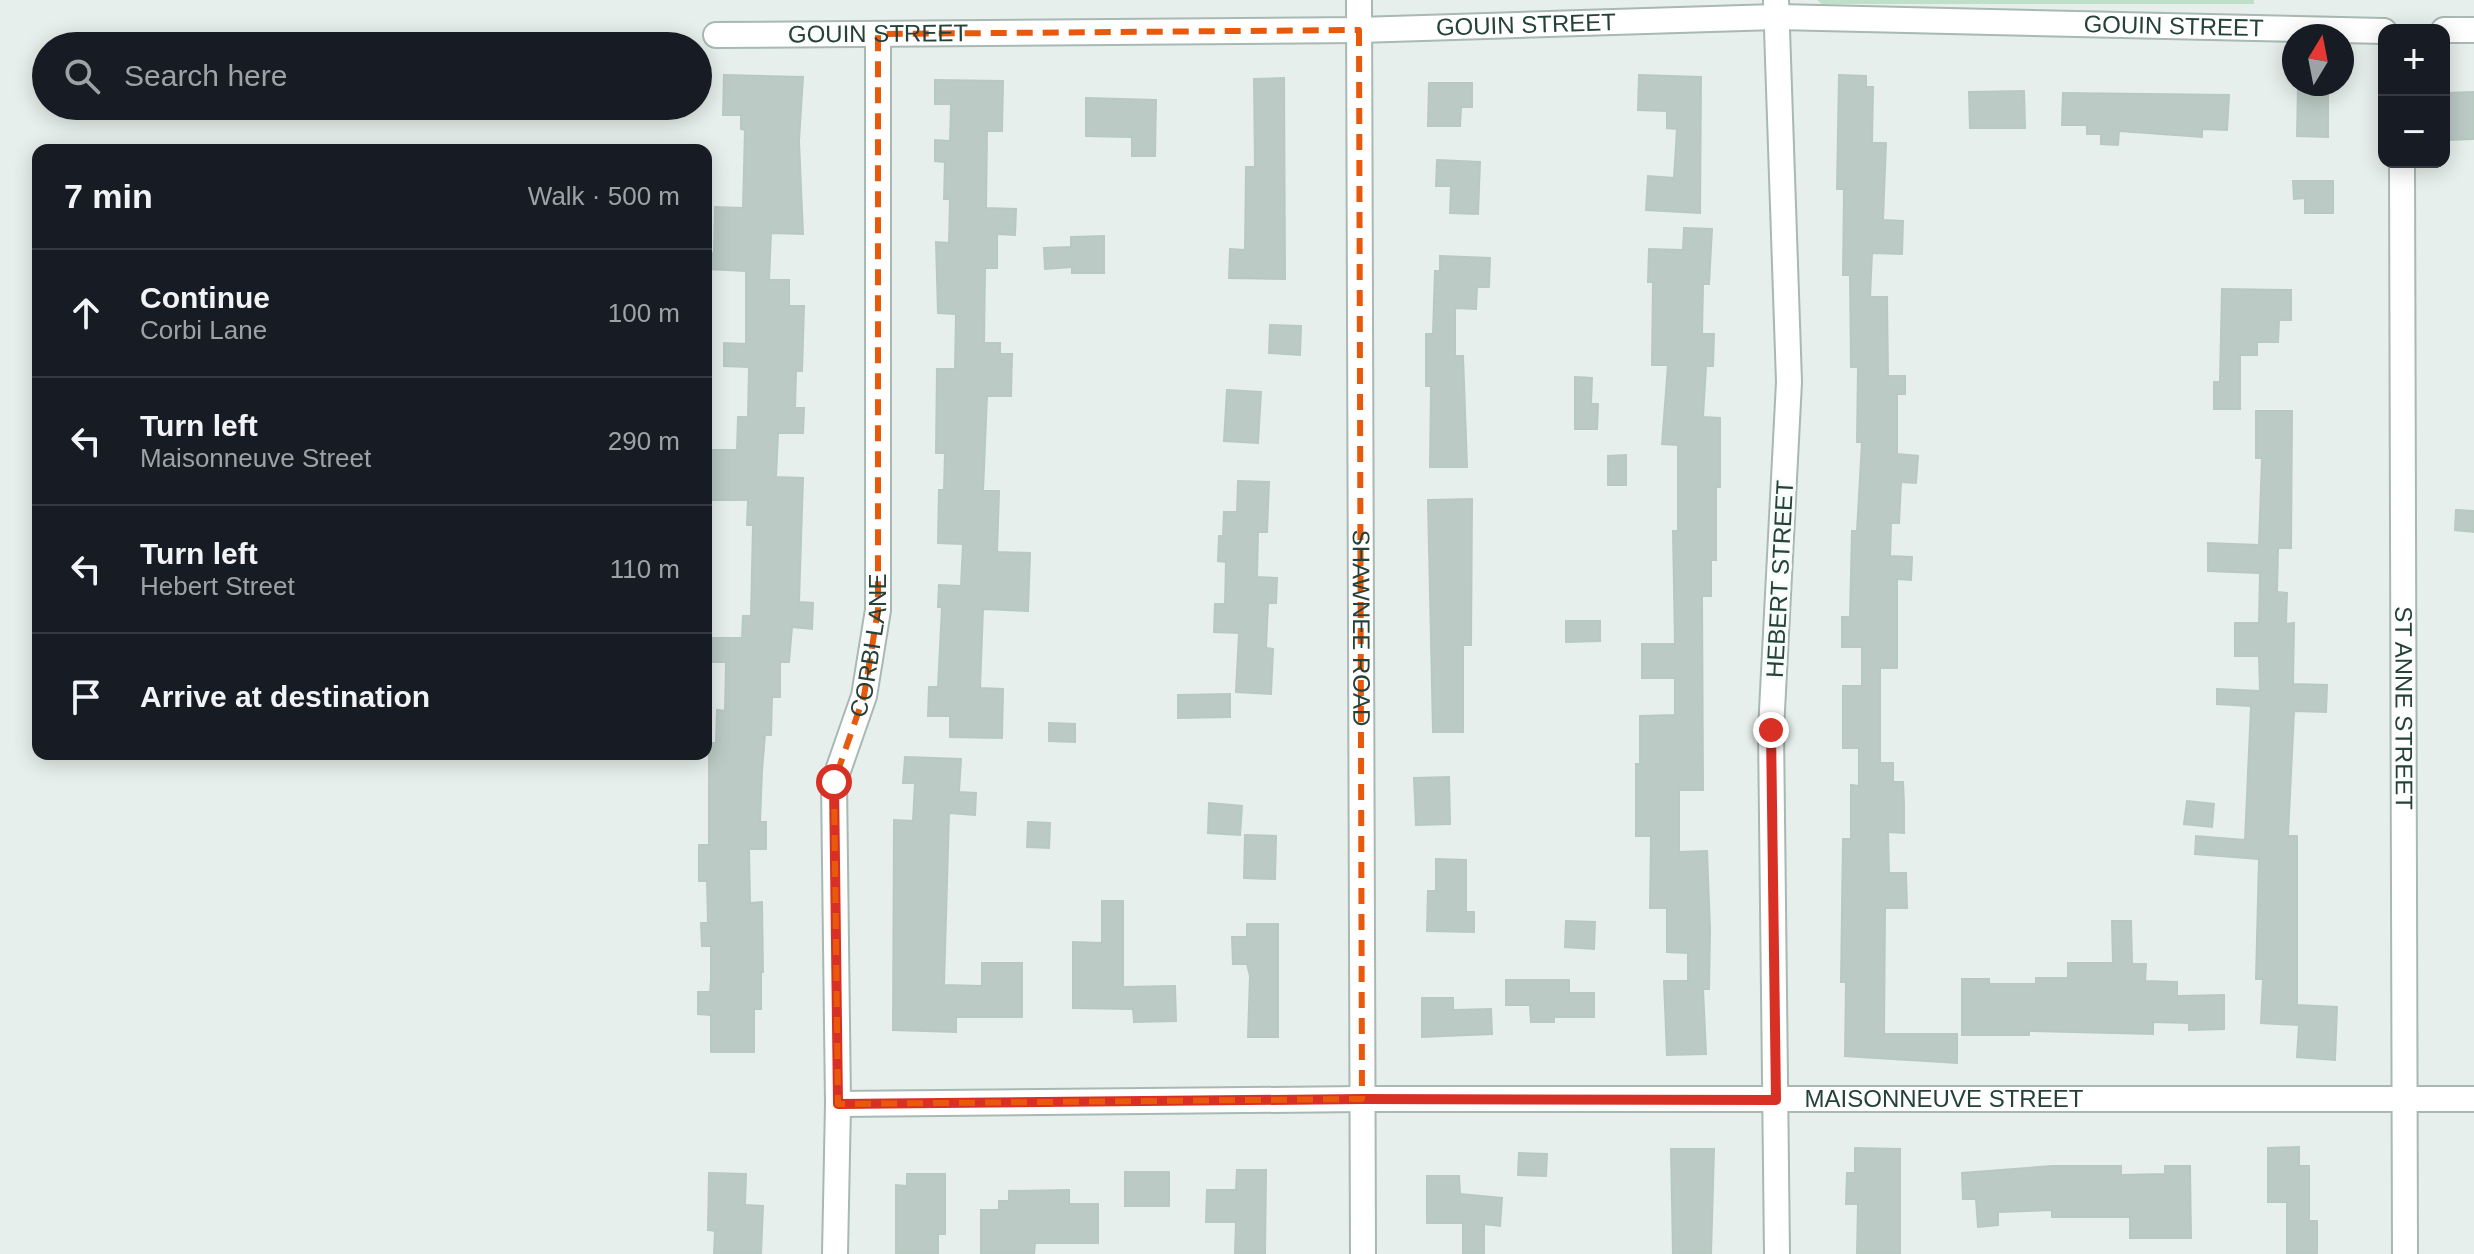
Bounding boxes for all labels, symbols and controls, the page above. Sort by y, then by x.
street label: GOUIN STREET [1435,8,1617,41]
street label: GOUIN STREET [2083,10,2264,41]
street label: GOUIN STREET [788,19,968,47]
north arrow [2282,24,2354,96]
map controls [2378,24,2450,168]
button: + [2378,24,2450,96]
search box [32,32,712,120]
icon: search [60,54,104,98]
text: Search here [124,59,287,92]
button: − [2378,96,2450,168]
text: 7 min [64,177,153,215]
text: Walk · 500 m [528,181,680,211]
text: Continue [140,281,270,314]
icon: ahead [64,291,108,335]
text: 100 m [608,298,680,328]
text: Corbi Lane [140,315,267,345]
text: Turn left [140,409,258,442]
icon: left [64,419,108,463]
text: 290 m [608,426,680,456]
text: Maisonneuve Street [140,443,371,473]
street label: HEBERT STREET [1761,479,1798,678]
street label: SHAWNEE ROAD [1348,530,1375,726]
text: Turn left [140,537,258,570]
icon: left [64,547,108,591]
text: 110 m [610,554,680,584]
text: Hebert Street [140,571,295,601]
street label: CORBI LANE [844,574,891,721]
street label: ST ANNE STREET [2390,606,2418,810]
icon: arrive [64,675,108,719]
text: Arrive at destination [140,680,430,713]
route end [1753,712,1789,748]
route start [816,764,852,800]
street label: MAISONNEUVE STREET [1805,1085,2084,1112]

